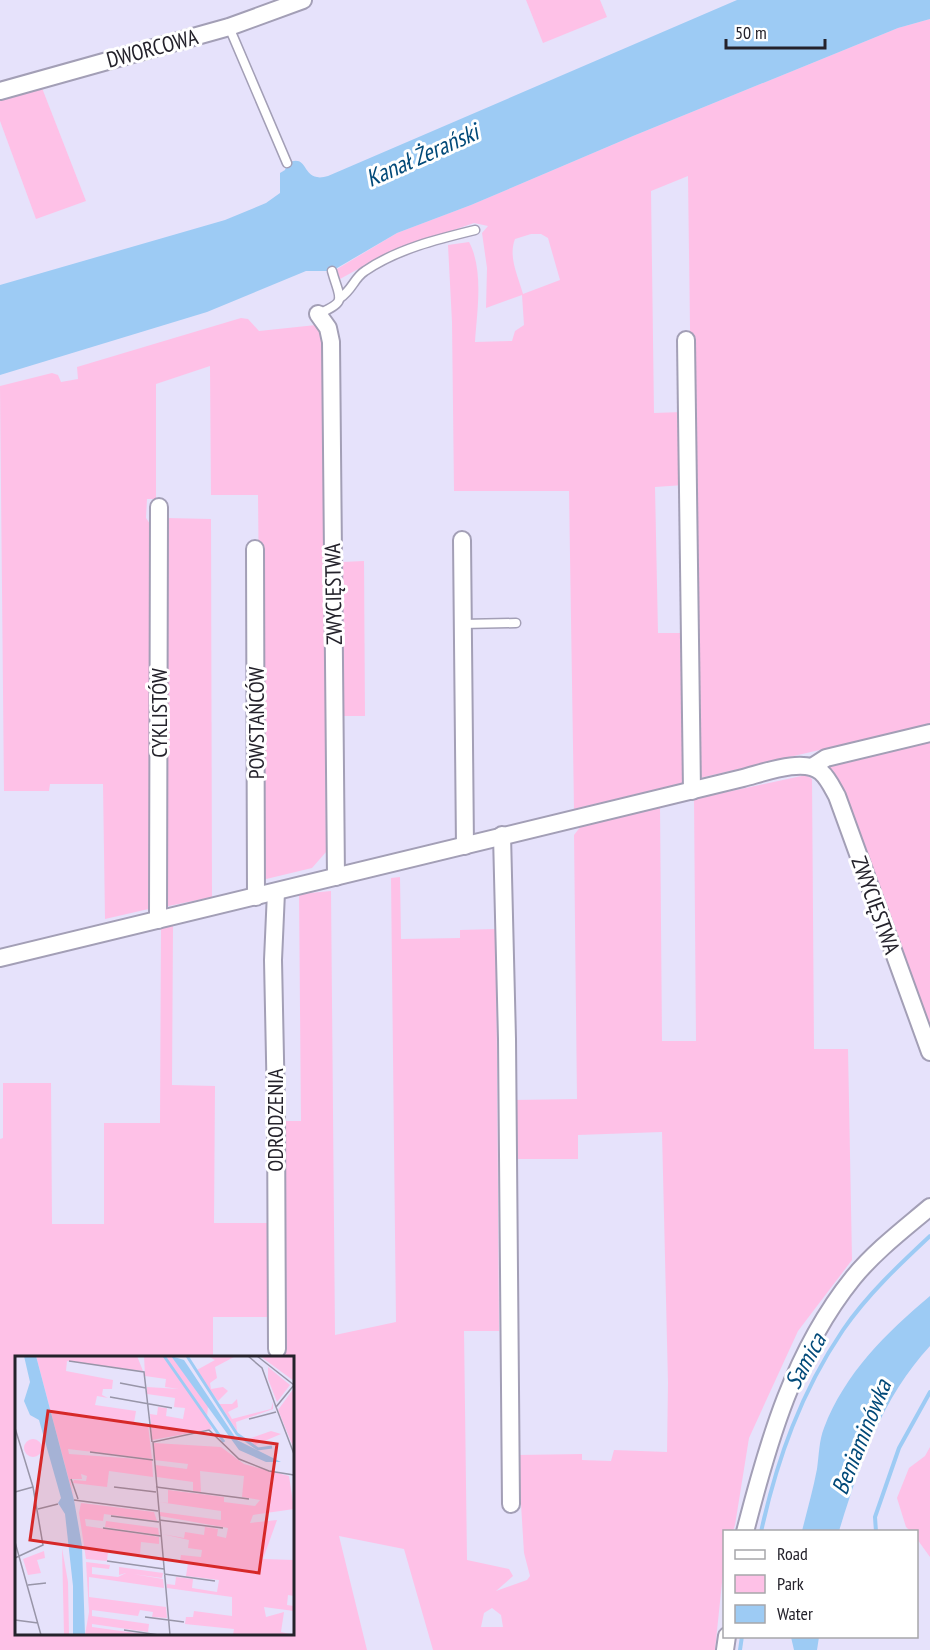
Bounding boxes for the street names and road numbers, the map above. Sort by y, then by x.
street label: DWORCOWA [103,22,201,74]
street label: ZWYCIĘSTWA [318,542,348,645]
street label: POWSTAŃCÓW [242,667,270,779]
street label: CYKLISTÓW [145,668,173,758]
street label: ZWYCIĘSTWA [845,852,907,958]
street label: ODRODZENIA [261,1068,289,1172]

